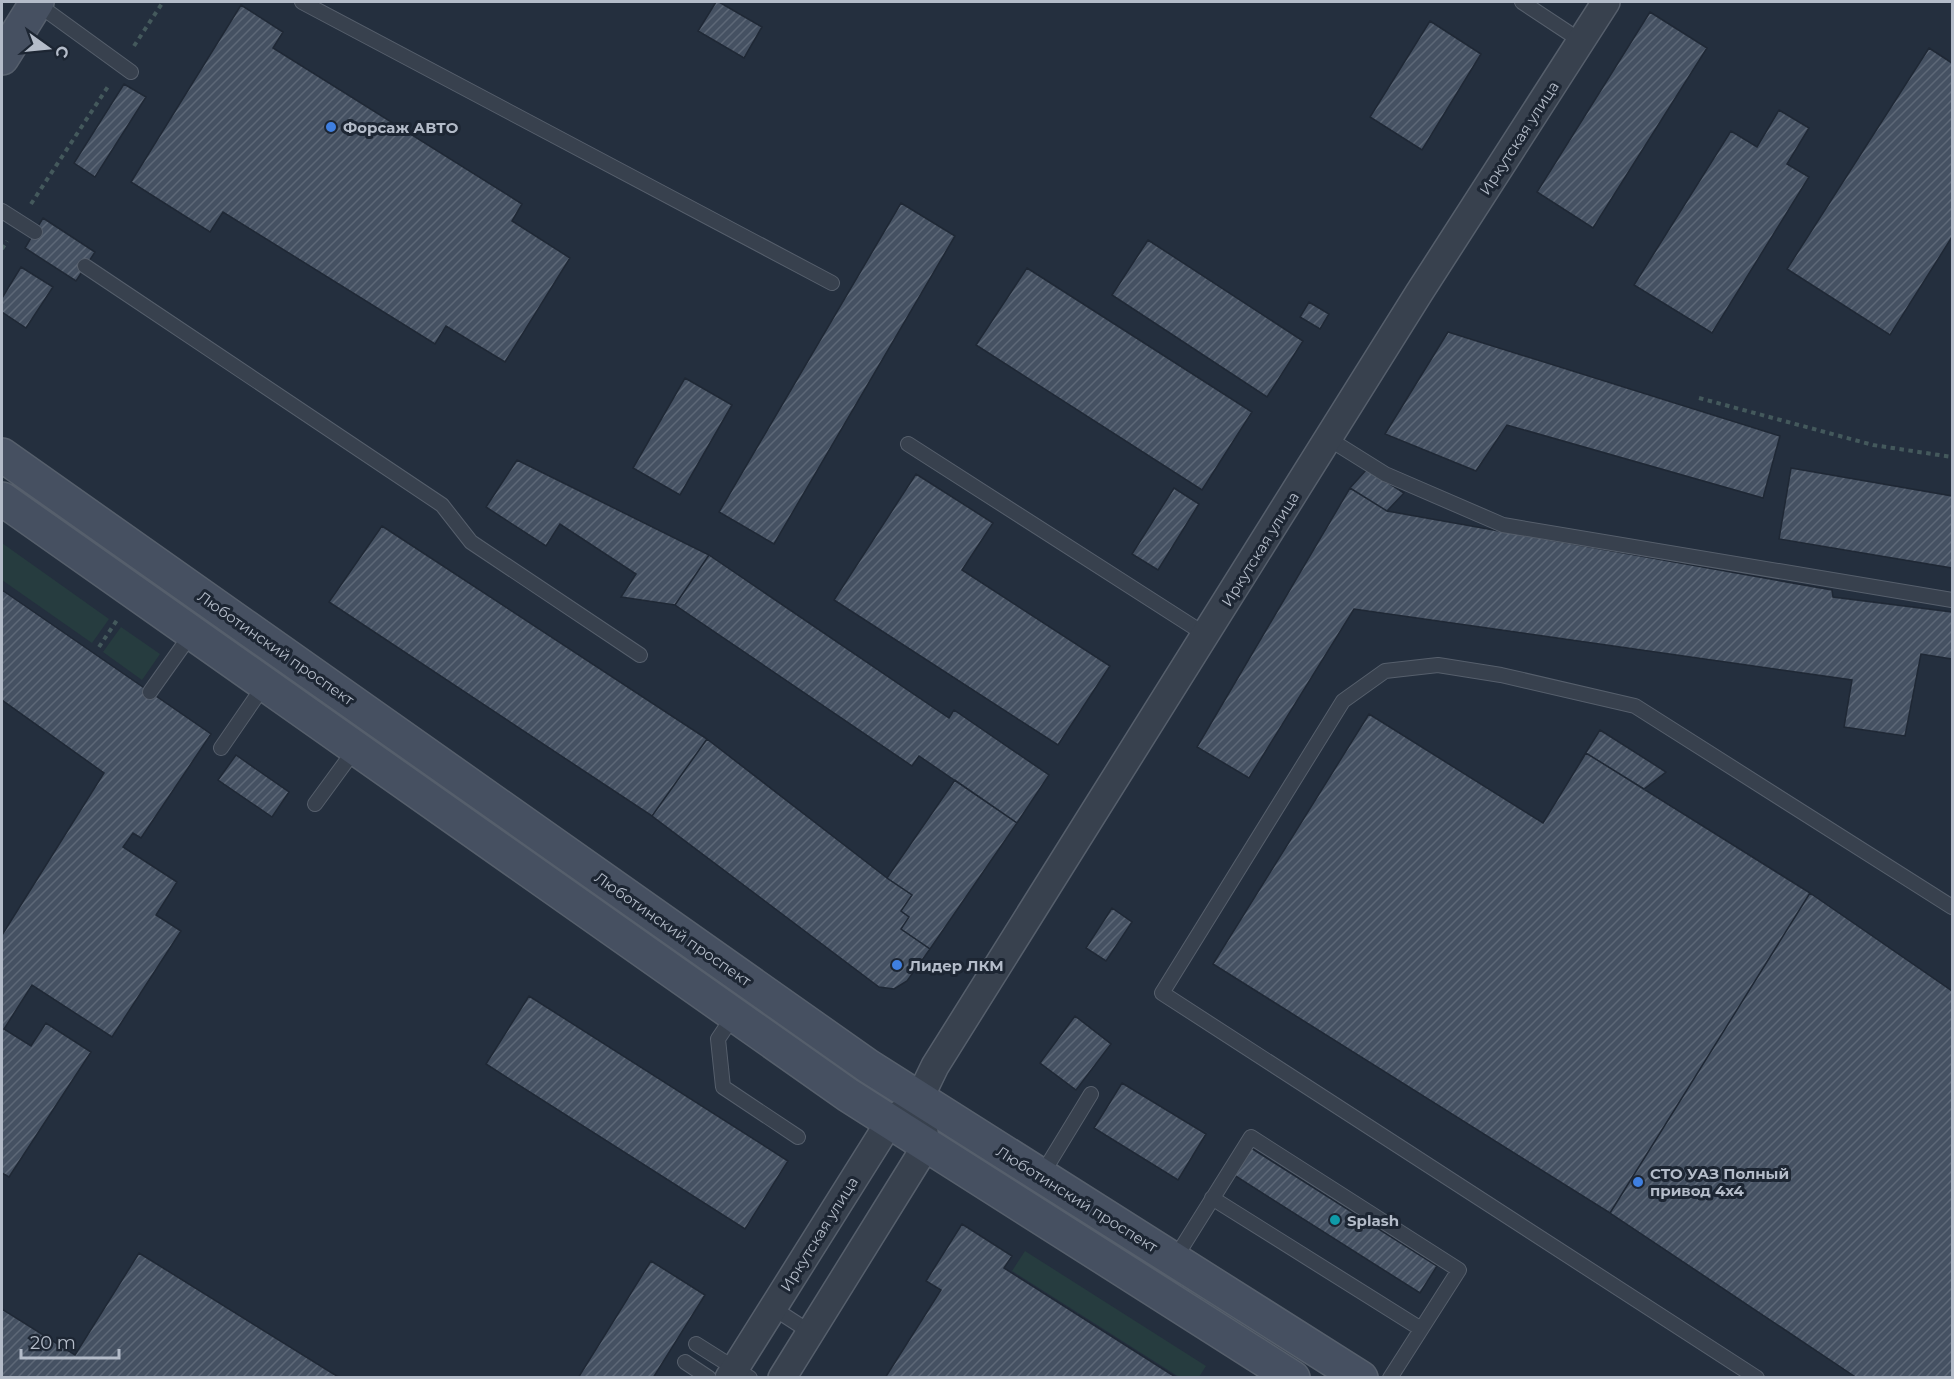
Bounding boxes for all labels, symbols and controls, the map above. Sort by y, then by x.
north arrow [18,18,78,78]
text: С [51,44,73,60]
street label: Иркутская улица [1475,78,1563,198]
place label: Форсаж АВТО [343,118,459,137]
marker: Форсаж АВТО [324,120,338,134]
street label: Иркутская улица [1217,488,1303,610]
street label: Люботинский проспект [194,587,359,710]
street label: Люботинский проспект [591,868,756,991]
place label: Лидер ЛКМ [909,956,1004,975]
marker: Лидер ЛКМ [890,958,904,972]
street label: Люботинский проспект [993,1142,1162,1257]
place label: СТО УАЗ Полный привод 4х4 [1650,1164,1789,1200]
street label: Иркутская улица [776,1173,862,1295]
marker: СТО УАЗ Полный привод 4х4 [1631,1175,1645,1189]
place label: Splash [1347,1211,1399,1230]
marker: Splash [1328,1213,1342,1227]
scale bar [21,1322,118,1360]
text: 20 m [30,1332,76,1354]

